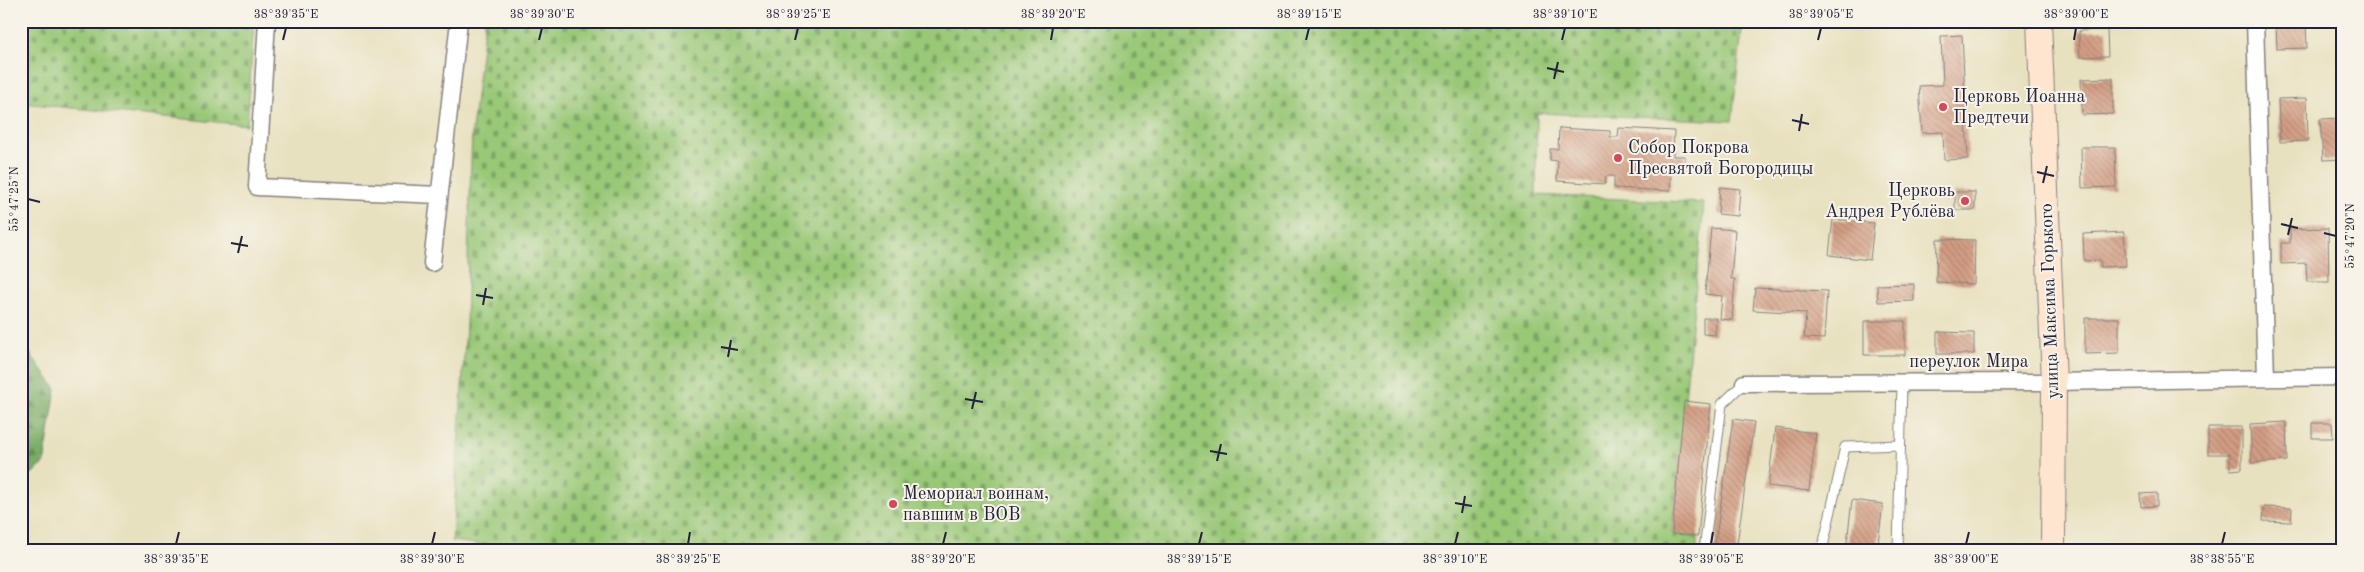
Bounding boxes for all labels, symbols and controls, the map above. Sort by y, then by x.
text: 38°39'35"E [254,8,318,21]
text: 38°39'25"E [766,8,830,21]
text: 38°39'15"E [1277,8,1341,21]
text: 38°39'05"E [1789,8,1853,21]
text: 38°39'30"E [510,9,574,21]
text: 38°39'20"E [1021,9,1085,21]
text: 38°39'10"E [1533,9,1597,21]
text: 38°39'00"E [2044,9,2108,21]
place label: Церковь Иоанна Предтечи [1953,88,2085,127]
marker: Церковь Иоанна Предтечи [1937,101,1949,113]
place label: Собор Покрова Пресвятой Богородицы [1628,139,1813,178]
marker: Собор Покрова Пресвятой Богородицы [1612,152,1624,164]
text: 55°47'25"N [8,166,21,232]
place label: Церковь Андрея Рублёва [1825,182,1955,221]
marker: Церковь Андрея Рублёва [1959,195,1971,207]
street label: улица Максима Горького [2038,203,2062,399]
text: 55°47'20"N [2344,203,2357,269]
street label: переулок Мира [1909,353,2029,371]
place label: Мемориал воинам, павшим в ВОВ [903,485,1049,524]
marker: Мемориал воинам, павшим в ВОВ [887,498,899,510]
text: 38°39'35"E [144,553,208,566]
text: 38°39'25"E [656,553,720,566]
text: 38°39'15"E [1167,553,1231,566]
text: 38°39'05"E [1679,553,1743,566]
text: 38°38'55"E [2190,553,2254,566]
text: 38°39'30"E [400,554,464,566]
text: 38°39'20"E [911,554,975,566]
text: 38°39'10"E [1423,554,1487,566]
text: 38°39'00"E [1934,554,1998,566]

